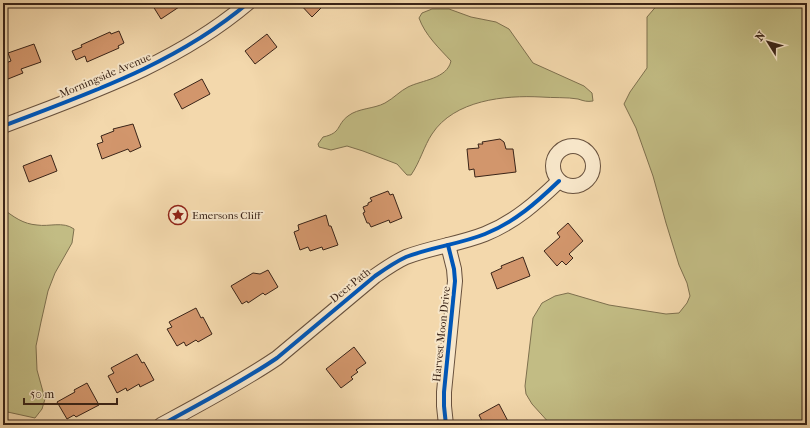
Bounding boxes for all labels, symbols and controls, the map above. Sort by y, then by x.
north arrow [748,22,788,62]
text: N [753,29,769,44]
street label: Morningside Avenue [57,50,154,101]
place icon: Emersons Cliff [167,204,189,226]
place label: Emersons Cliff [192,209,263,222]
street label: Deer Path [328,265,374,306]
street label: Harvest Moon Drive [430,285,453,383]
scale bar [24,380,117,406]
text: 50 m [30,387,54,401]

